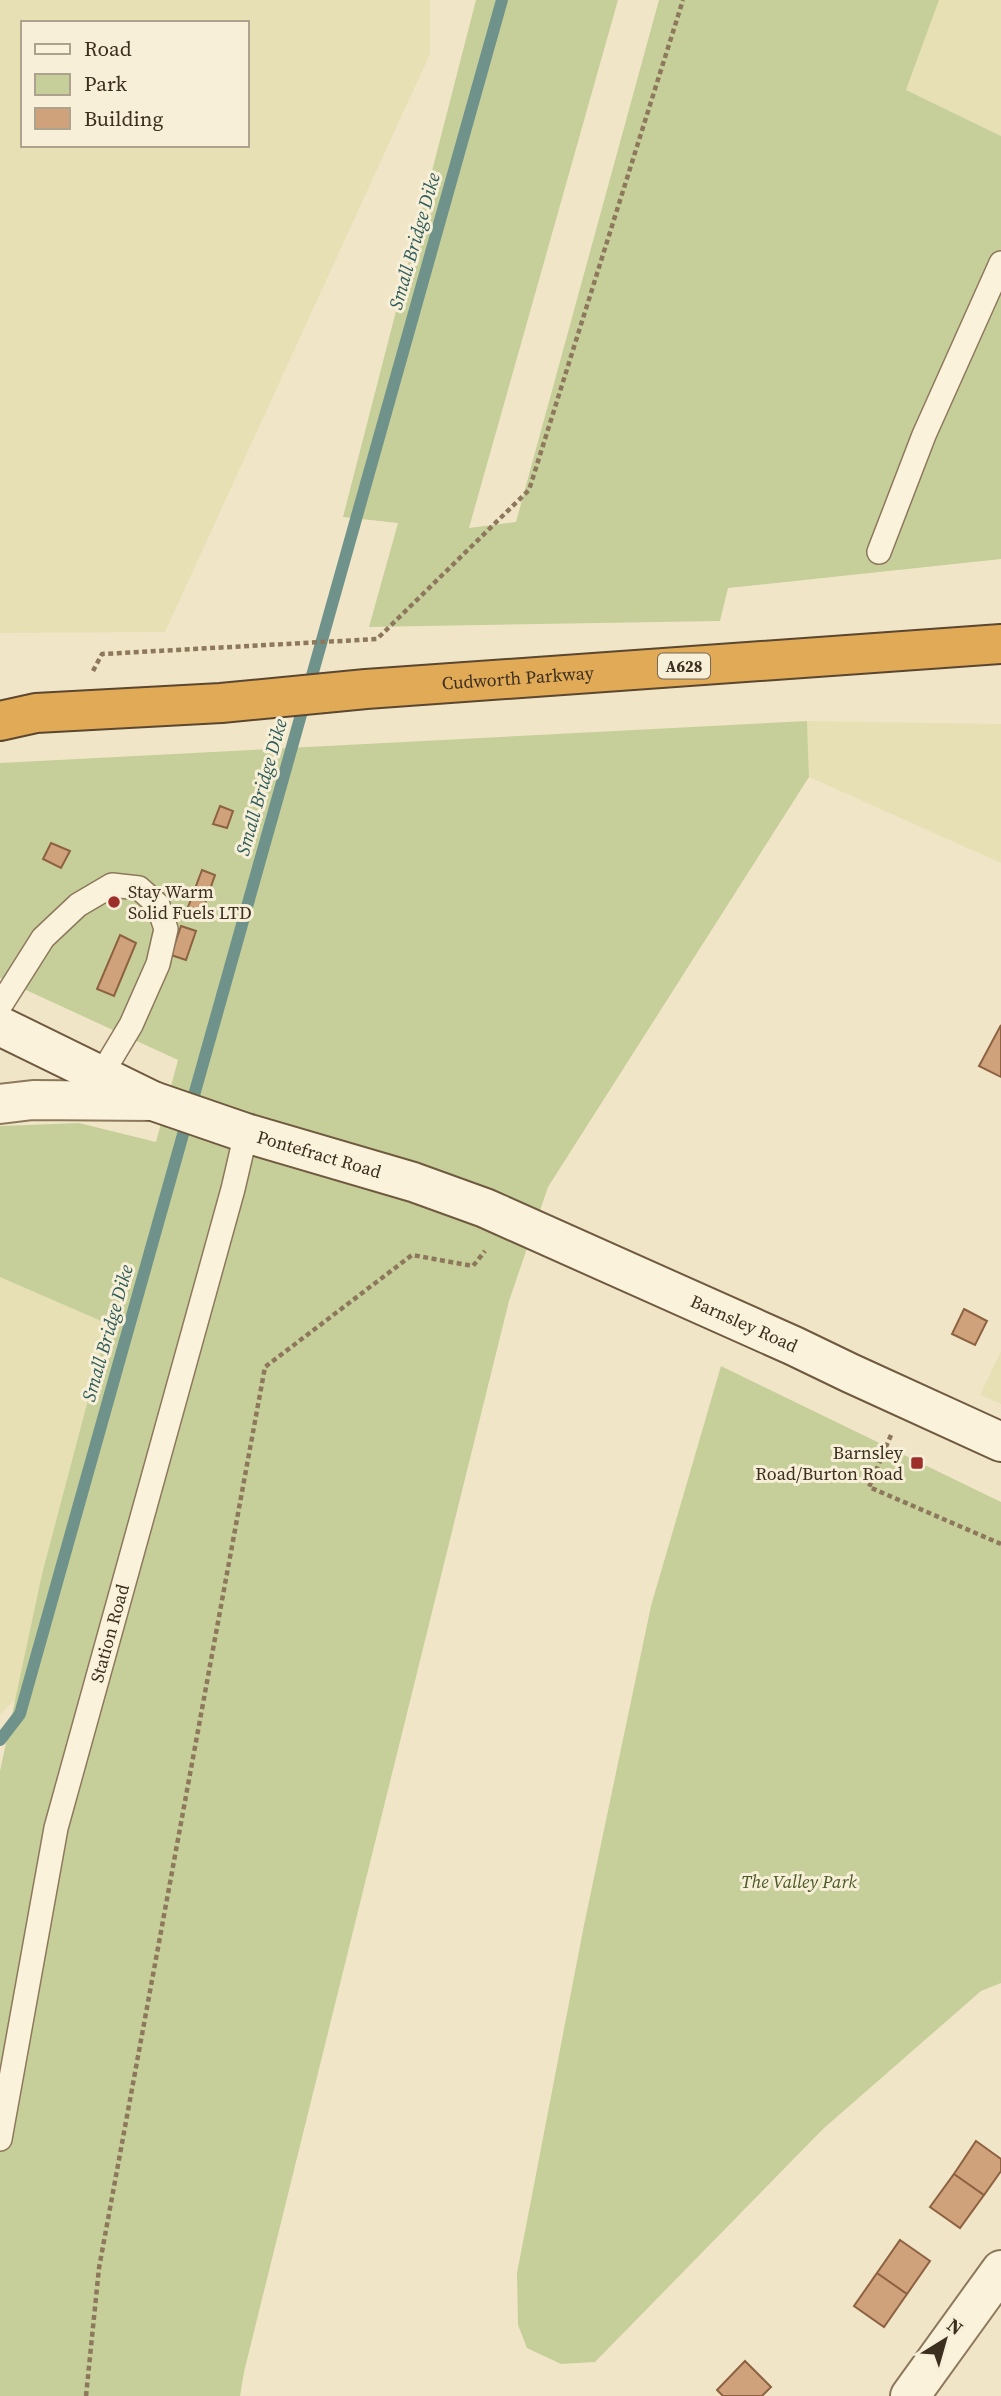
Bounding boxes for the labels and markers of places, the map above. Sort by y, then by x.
place label: Stay Warm Solid Fuels LTD [128,879,252,925]
marker: Stay Warm Solid Fuels LTD [106,894,122,910]
place label: Barnsley Road/Burton Road [755,1440,904,1486]
marker: Barnsley Road/Burton Road [909,1455,925,1471]

